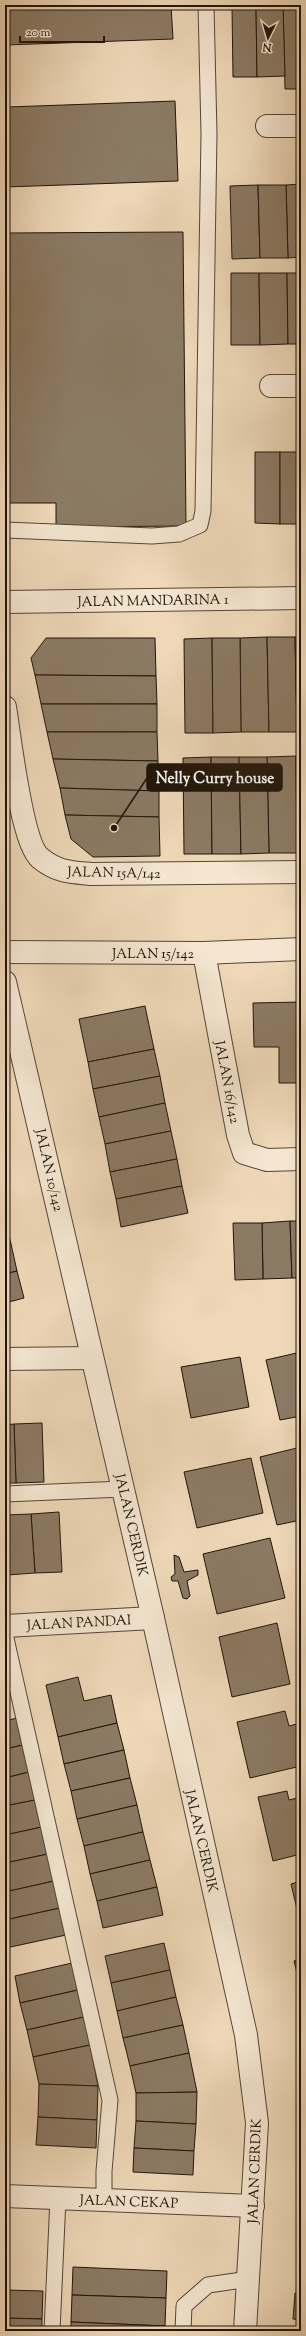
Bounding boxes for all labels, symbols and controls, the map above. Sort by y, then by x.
scale bar [20,18,104,44]
north arrow [248,18,288,58]
text: 20 m [26,24,51,42]
text: N [262,39,273,55]
street label: JALAN MANDARINA 1 [76,591,229,613]
callout: Nelly Curry house [147,764,282,791]
text: Nelly Curry house [156,769,274,790]
street label: JALAN 15A/142 [66,863,161,885]
street label: JALAN 15/142 [111,945,195,965]
street label: JALAN 16/142 [208,1038,244,1126]
street label: JALAN 10/142 [29,1126,67,1214]
street label: JALAN CERDIK [108,1471,152,1579]
street label: JALAN PANDAI [25,1611,132,1637]
street label: JALAN CERDIK [178,1787,222,1895]
street label: JALAN CERDIK [244,2118,268,2225]
street label: JALAN CEKAP [78,2191,179,2215]

